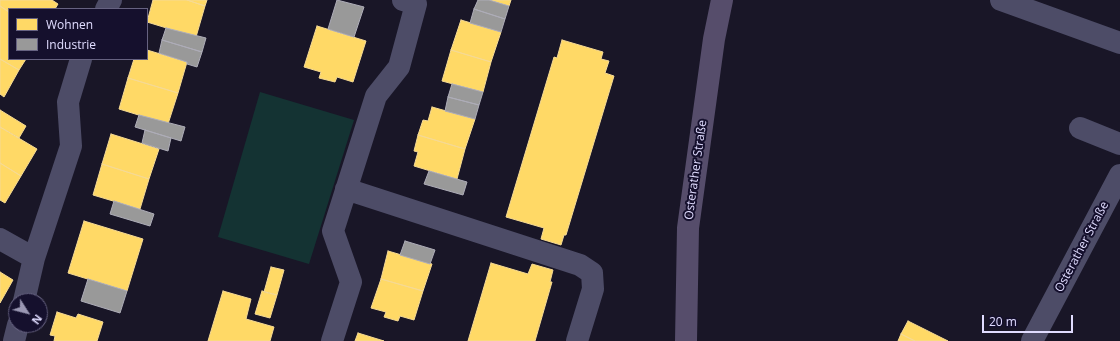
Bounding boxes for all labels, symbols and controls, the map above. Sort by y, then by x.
legend [8,8,148,60]
text: Wohnen [46,16,93,33]
text: Industrie [46,36,96,53]
street label: Osterather Straße [682,119,710,221]
street label: Osterather Straße [1052,199,1112,295]
north arrow [8,293,48,333]
scale bar [984,307,1075,333]
text: N [29,312,46,328]
text: 20 m [989,313,1017,330]

